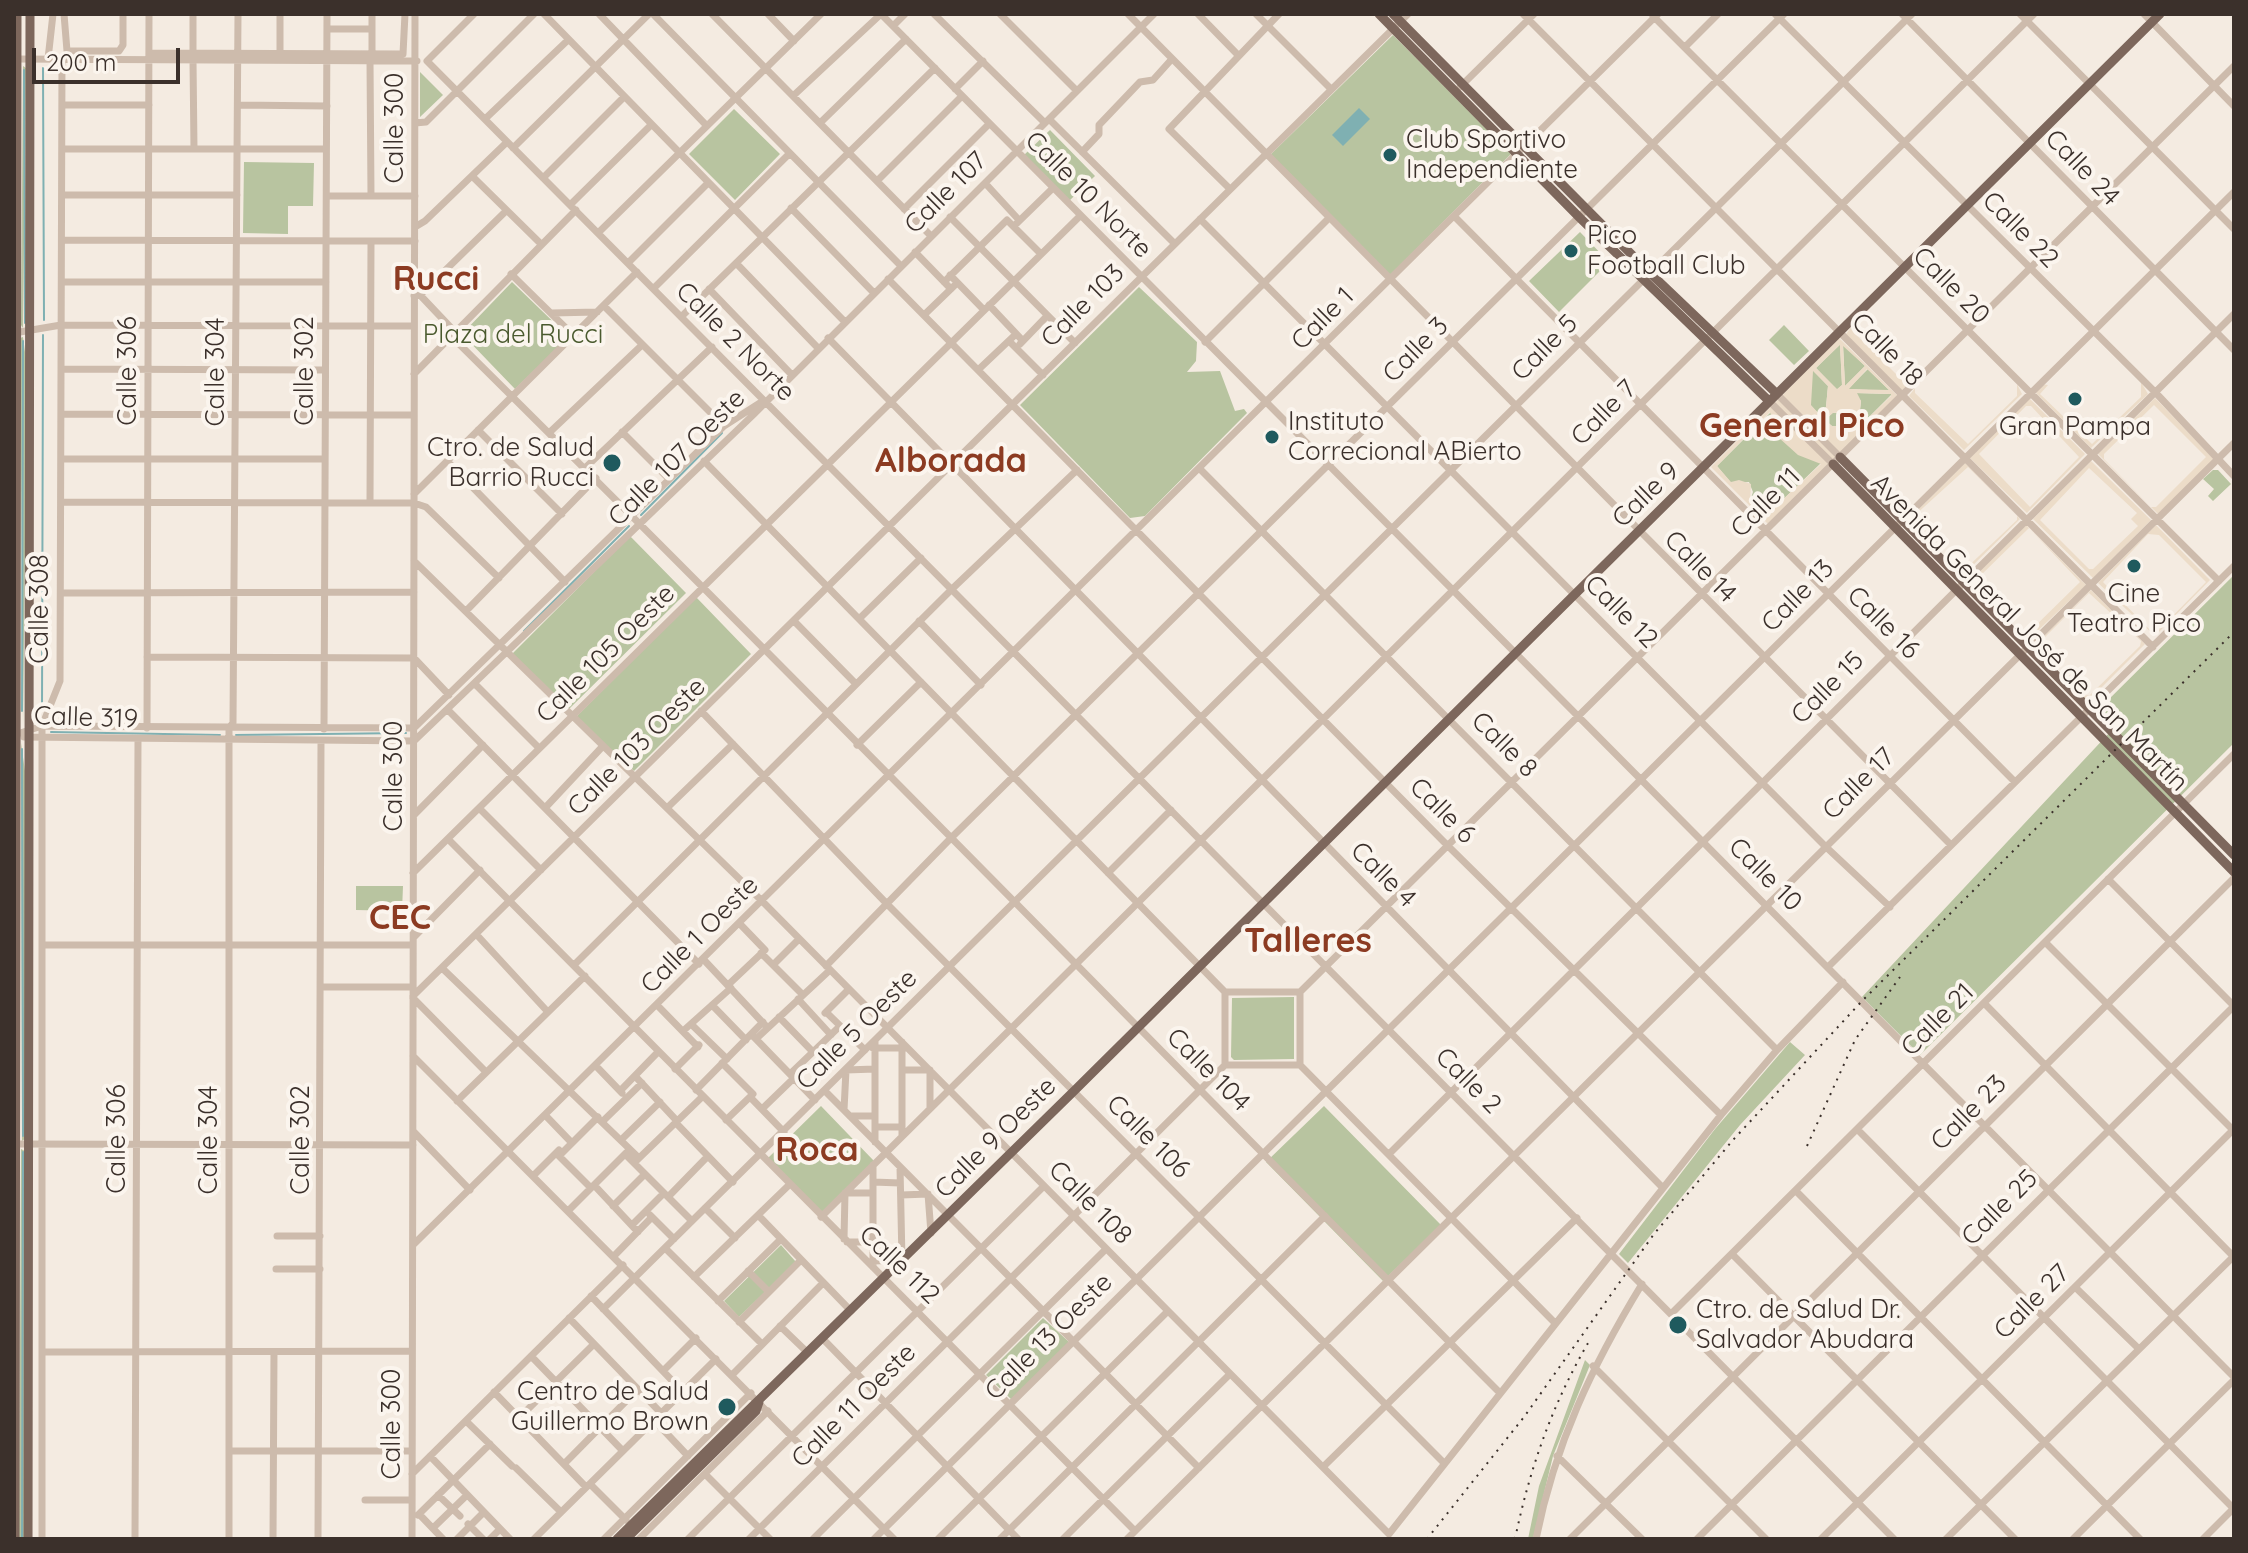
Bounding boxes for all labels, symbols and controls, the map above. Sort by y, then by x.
scale bar [36,32,184,82]
text: 200 m [46,47,116,77]
street label: Calle 300 [379,73,411,183]
street label: Calle 24 [2038,123,2126,213]
place label: Club Sportivo Independiente [1406,124,1578,186]
street label: Calle 10 Norte [1018,125,1158,265]
street label: Calle 107 [898,145,994,241]
marker: Club Sportivo Independiente [1381,146,1399,164]
street label: Calle 22 [1975,185,2065,275]
place label: Pico Football Club [1587,220,1745,282]
street label: Calle 20 [1906,241,1996,331]
marker: Pico Football Club [1562,242,1580,260]
street label: Calle 103 [1035,258,1131,354]
district label: Rucci [393,260,479,300]
street label: Calle 2 Norte [669,276,801,408]
street label: Calle 1 [1285,281,1361,357]
street label: Calle 18 [1845,307,1929,393]
street label: Calle 5 [1506,309,1584,387]
street label: Calle 3 [1377,311,1455,389]
street label: Calle 306 [112,316,144,426]
street label: Calle 302 [289,316,321,426]
street label: Calle 304 [200,317,232,427]
park label: Plaza del Rucci [423,319,603,351]
street label: Calle 7 [1565,374,1643,452]
street label: Calle 107 Oeste [602,383,752,533]
marker: Gran Pampa [2066,390,2084,408]
place label: Instituto Correcional ABierto [1288,406,1522,468]
district label: General Pico [1699,407,1905,447]
place label: Gran Pampa [1999,411,2151,443]
marker: Instituto Correcional ABierto [1263,428,1281,446]
place label: Ctro. de Salud Barrio Rucci [427,432,594,494]
district label: Alborada [875,442,1027,482]
marker: Ctro. de Salud Barrio Rucci [601,452,623,474]
street label: Calle 9 [1606,456,1686,534]
street label: Calle 11 [1725,462,1807,544]
street label: Avenida General José de San Martín [1864,468,2194,798]
street label: Calle 14 [1657,524,1743,610]
street label: Calle 13 [1755,553,1841,639]
street label: Calle 308 [24,554,56,664]
marker: Cine Teatro Pico [2125,557,2143,575]
street label: Calle 12 [1578,569,1664,655]
street label: Calle 105 Oeste [530,578,682,730]
place label: Cine Teatro Pico [2067,578,2201,640]
street label: Calle 16 [1840,580,1926,666]
street label: Calle 15 [1785,645,1871,731]
street label: Calle 103 Oeste [561,671,713,823]
street label: Calle 319 [34,701,138,735]
street label: Calle 8 [1465,706,1543,784]
street label: Calle 300 [378,721,410,831]
street label: Calle 17 [1816,741,1902,827]
street label: Calle 6 [1403,772,1481,850]
street label: Calle 10 [1722,832,1808,918]
street label: Calle 4 [1344,836,1422,914]
street label: Calle 1 Oeste [635,870,765,1000]
district label: CEC [369,899,431,939]
district label: Talleres [1244,922,1372,962]
street label: Calle 5 Oeste [790,963,924,1097]
street label: Calle 21 [1895,977,1981,1063]
street label: Calle 104 [1160,1022,1256,1118]
street label: Calle 2 [1428,1041,1508,1121]
street label: Calle 23 [1925,1069,2013,1157]
street label: Calle 9 Oeste [929,1071,1063,1205]
street label: Calle 306 [101,1084,133,1194]
street label: Calle 304 [193,1085,225,1195]
street label: Calle 302 [285,1085,317,1195]
street label: Calle 106 [1100,1089,1196,1185]
district label: Roca [775,1131,859,1171]
street label: Calle 108 [1042,1155,1138,1251]
street label: Calle 25 [1955,1163,2045,1253]
street label: Calle 112 [852,1219,946,1311]
street label: Calle 27 [1988,1258,2076,1346]
street label: Calle 13 Oeste [979,1267,1119,1407]
place label: Ctro. de Salud Dr. Salvador Abudara [1696,1294,1914,1356]
marker: Ctro. de Salud Dr. Salvador Abudara [1667,1314,1689,1336]
street label: Calle 11 Oeste [785,1337,923,1475]
street label: Calle 300 [376,1369,408,1479]
place label: Centro de Salud Guillermo Brown [511,1376,709,1438]
marker: Centro de Salud Guillermo Brown [716,1396,738,1418]

